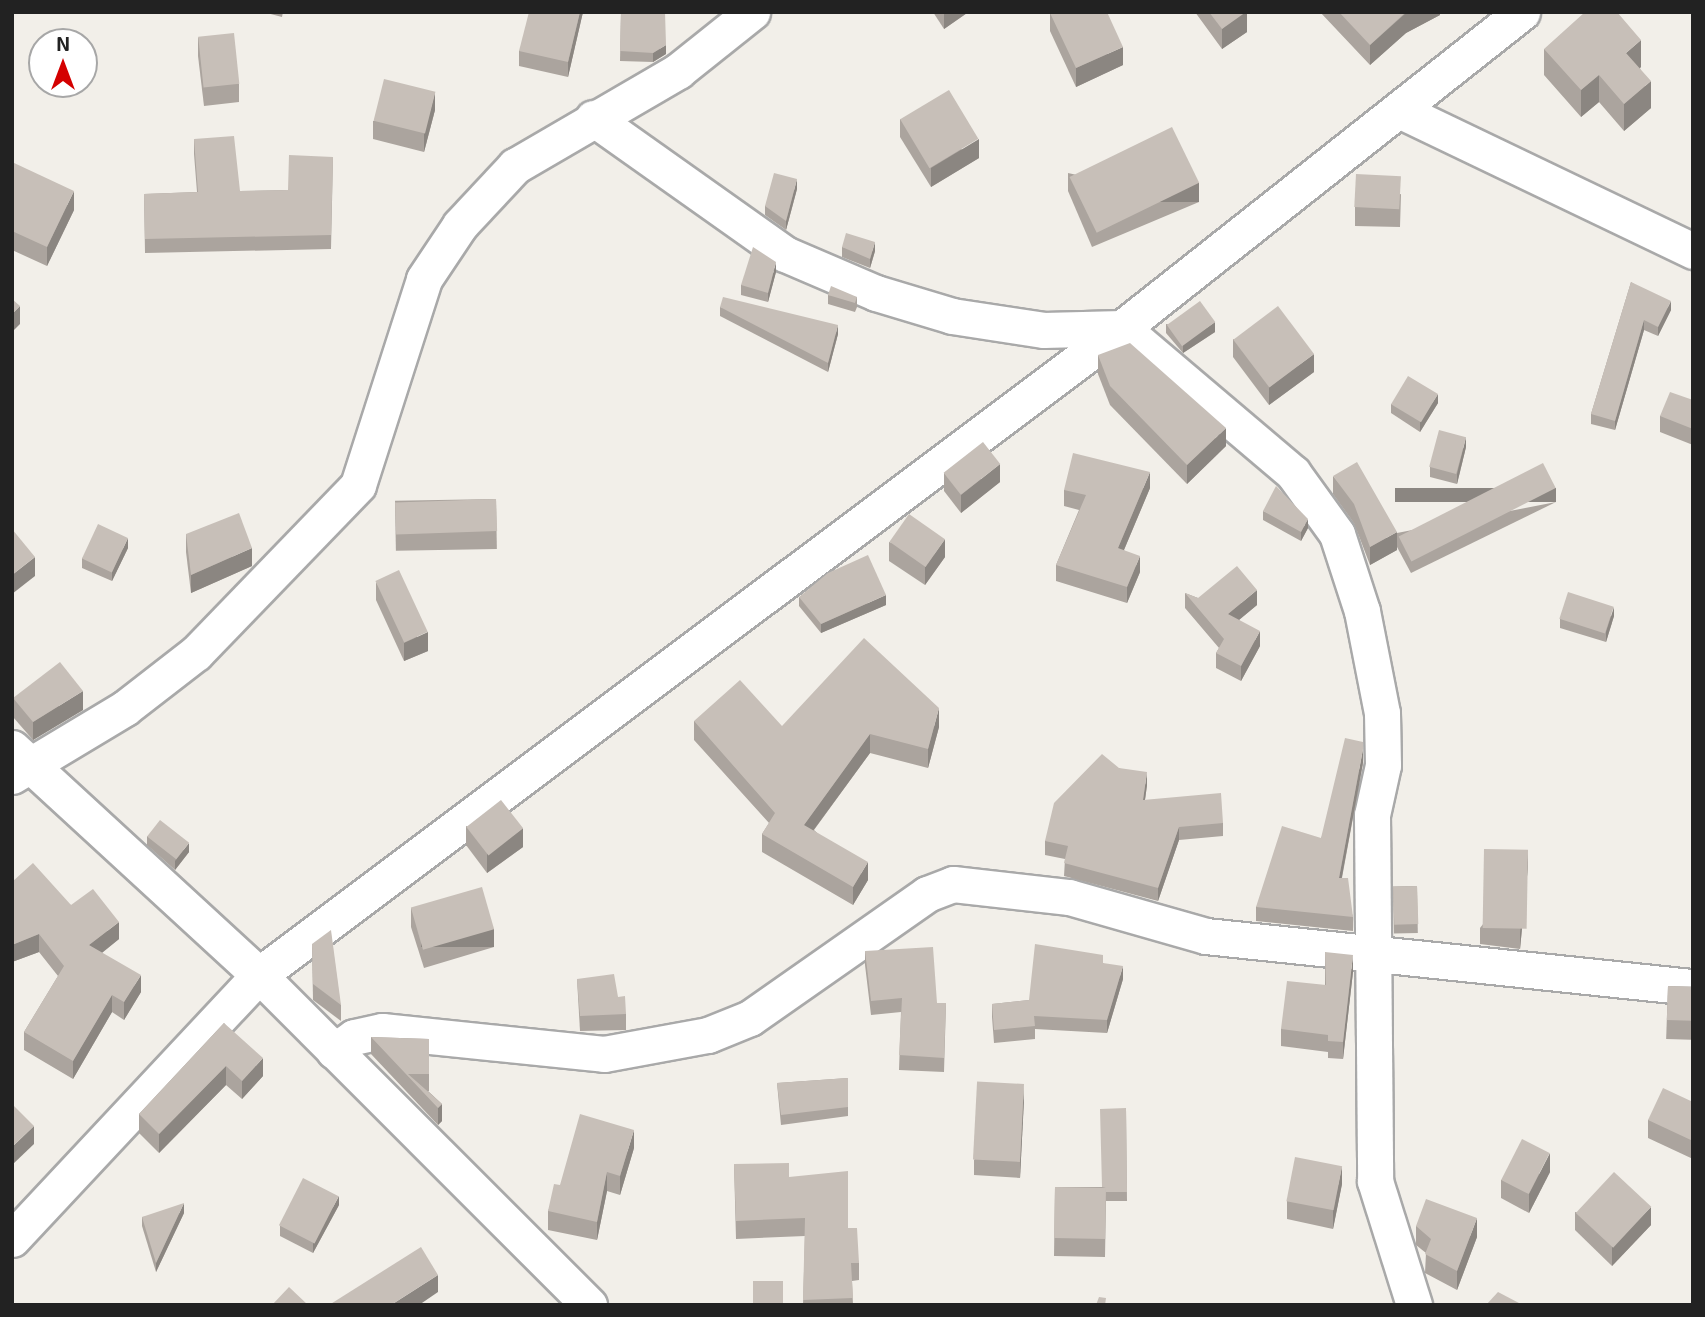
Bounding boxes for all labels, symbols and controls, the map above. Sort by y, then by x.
north arrow [28,28,98,98]
text: N [56,32,70,55]

